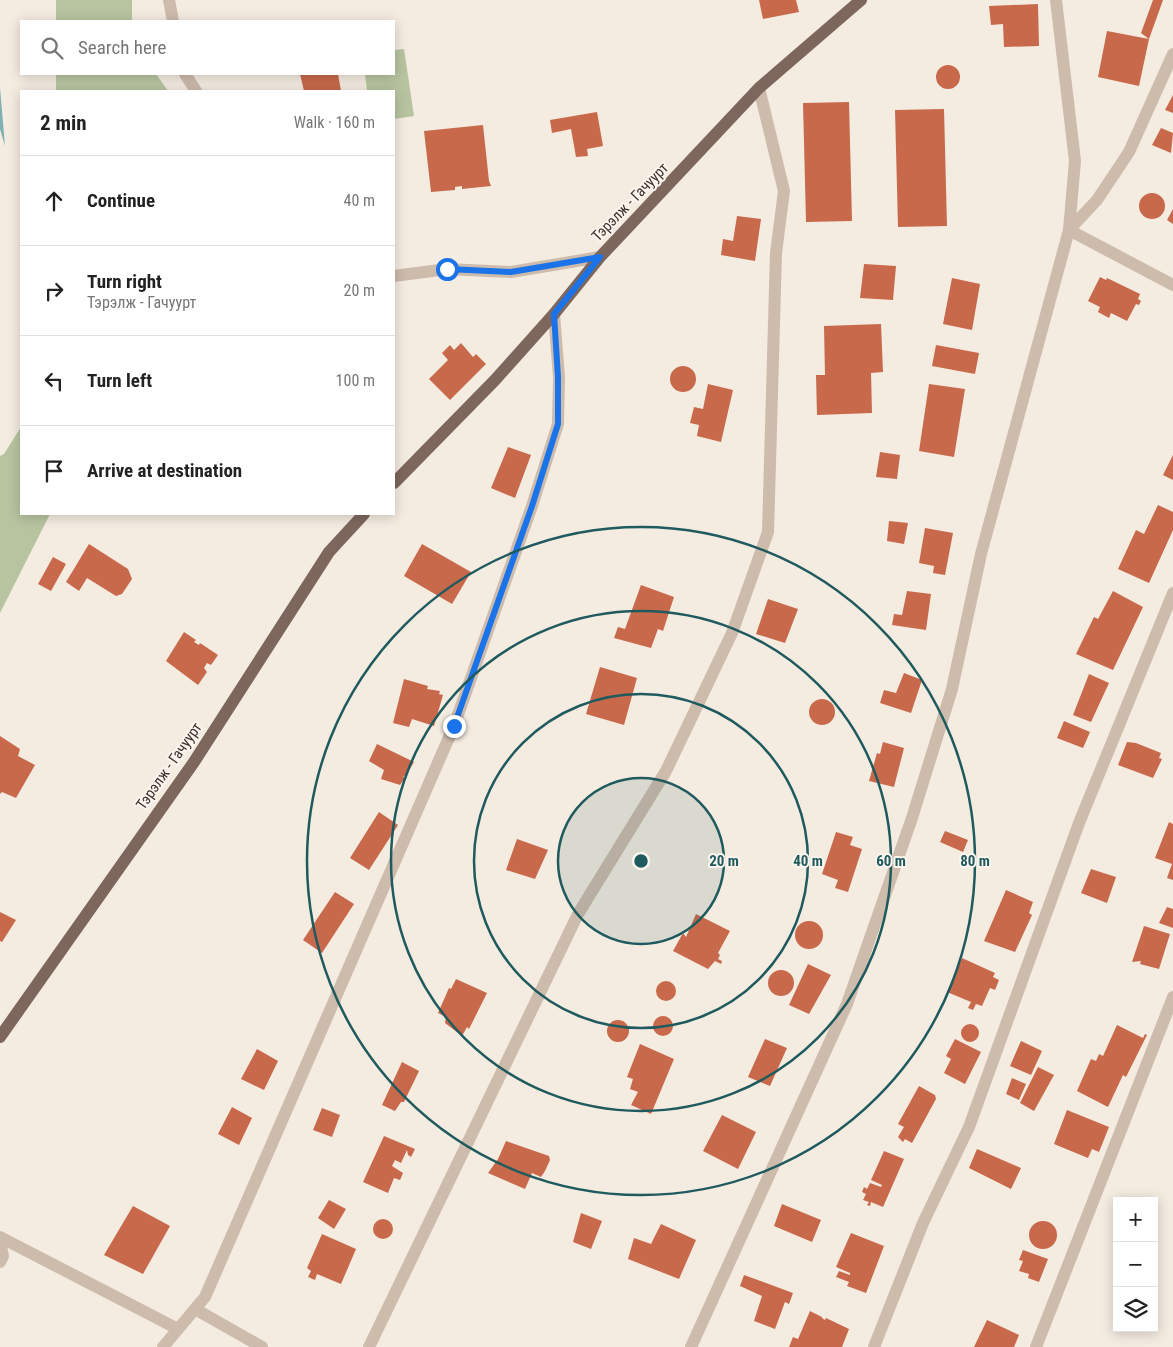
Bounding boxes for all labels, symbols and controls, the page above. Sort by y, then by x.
search box [20,20,395,75]
icon: search [38,34,66,62]
text: Search here [78,36,166,59]
text: 2 min [40,111,87,135]
text: Walk · 160 m [294,113,375,132]
street label: Тэрэлж - Гачуурт [588,159,672,245]
icon: ahead [40,187,68,215]
text: Continue [87,189,155,212]
text: 40 m [343,191,375,210]
route start [436,258,459,281]
text: Turn right [87,270,162,293]
icon: right [40,277,68,305]
text: 20 m [343,281,375,300]
text: Тэрэлж - Гачуурт [87,293,196,312]
icon: left [40,367,68,395]
text: Turn left [87,369,152,392]
text: 100 m [336,371,375,390]
icon: arrive [40,457,68,485]
text: Arrive at destination [87,459,242,482]
route end [443,715,466,738]
street label: Тэрэлж - Гачуурт [132,719,206,813]
centre of rings [632,852,650,870]
text: 20 m [709,852,739,870]
text: 40 m [793,852,823,870]
text: 60 m [876,852,906,870]
text: 80 m [960,852,990,870]
map controls [1113,1197,1158,1332]
button: + [1113,1197,1158,1242]
button: − [1113,1242,1158,1287]
button: layers [1113,1287,1158,1332]

